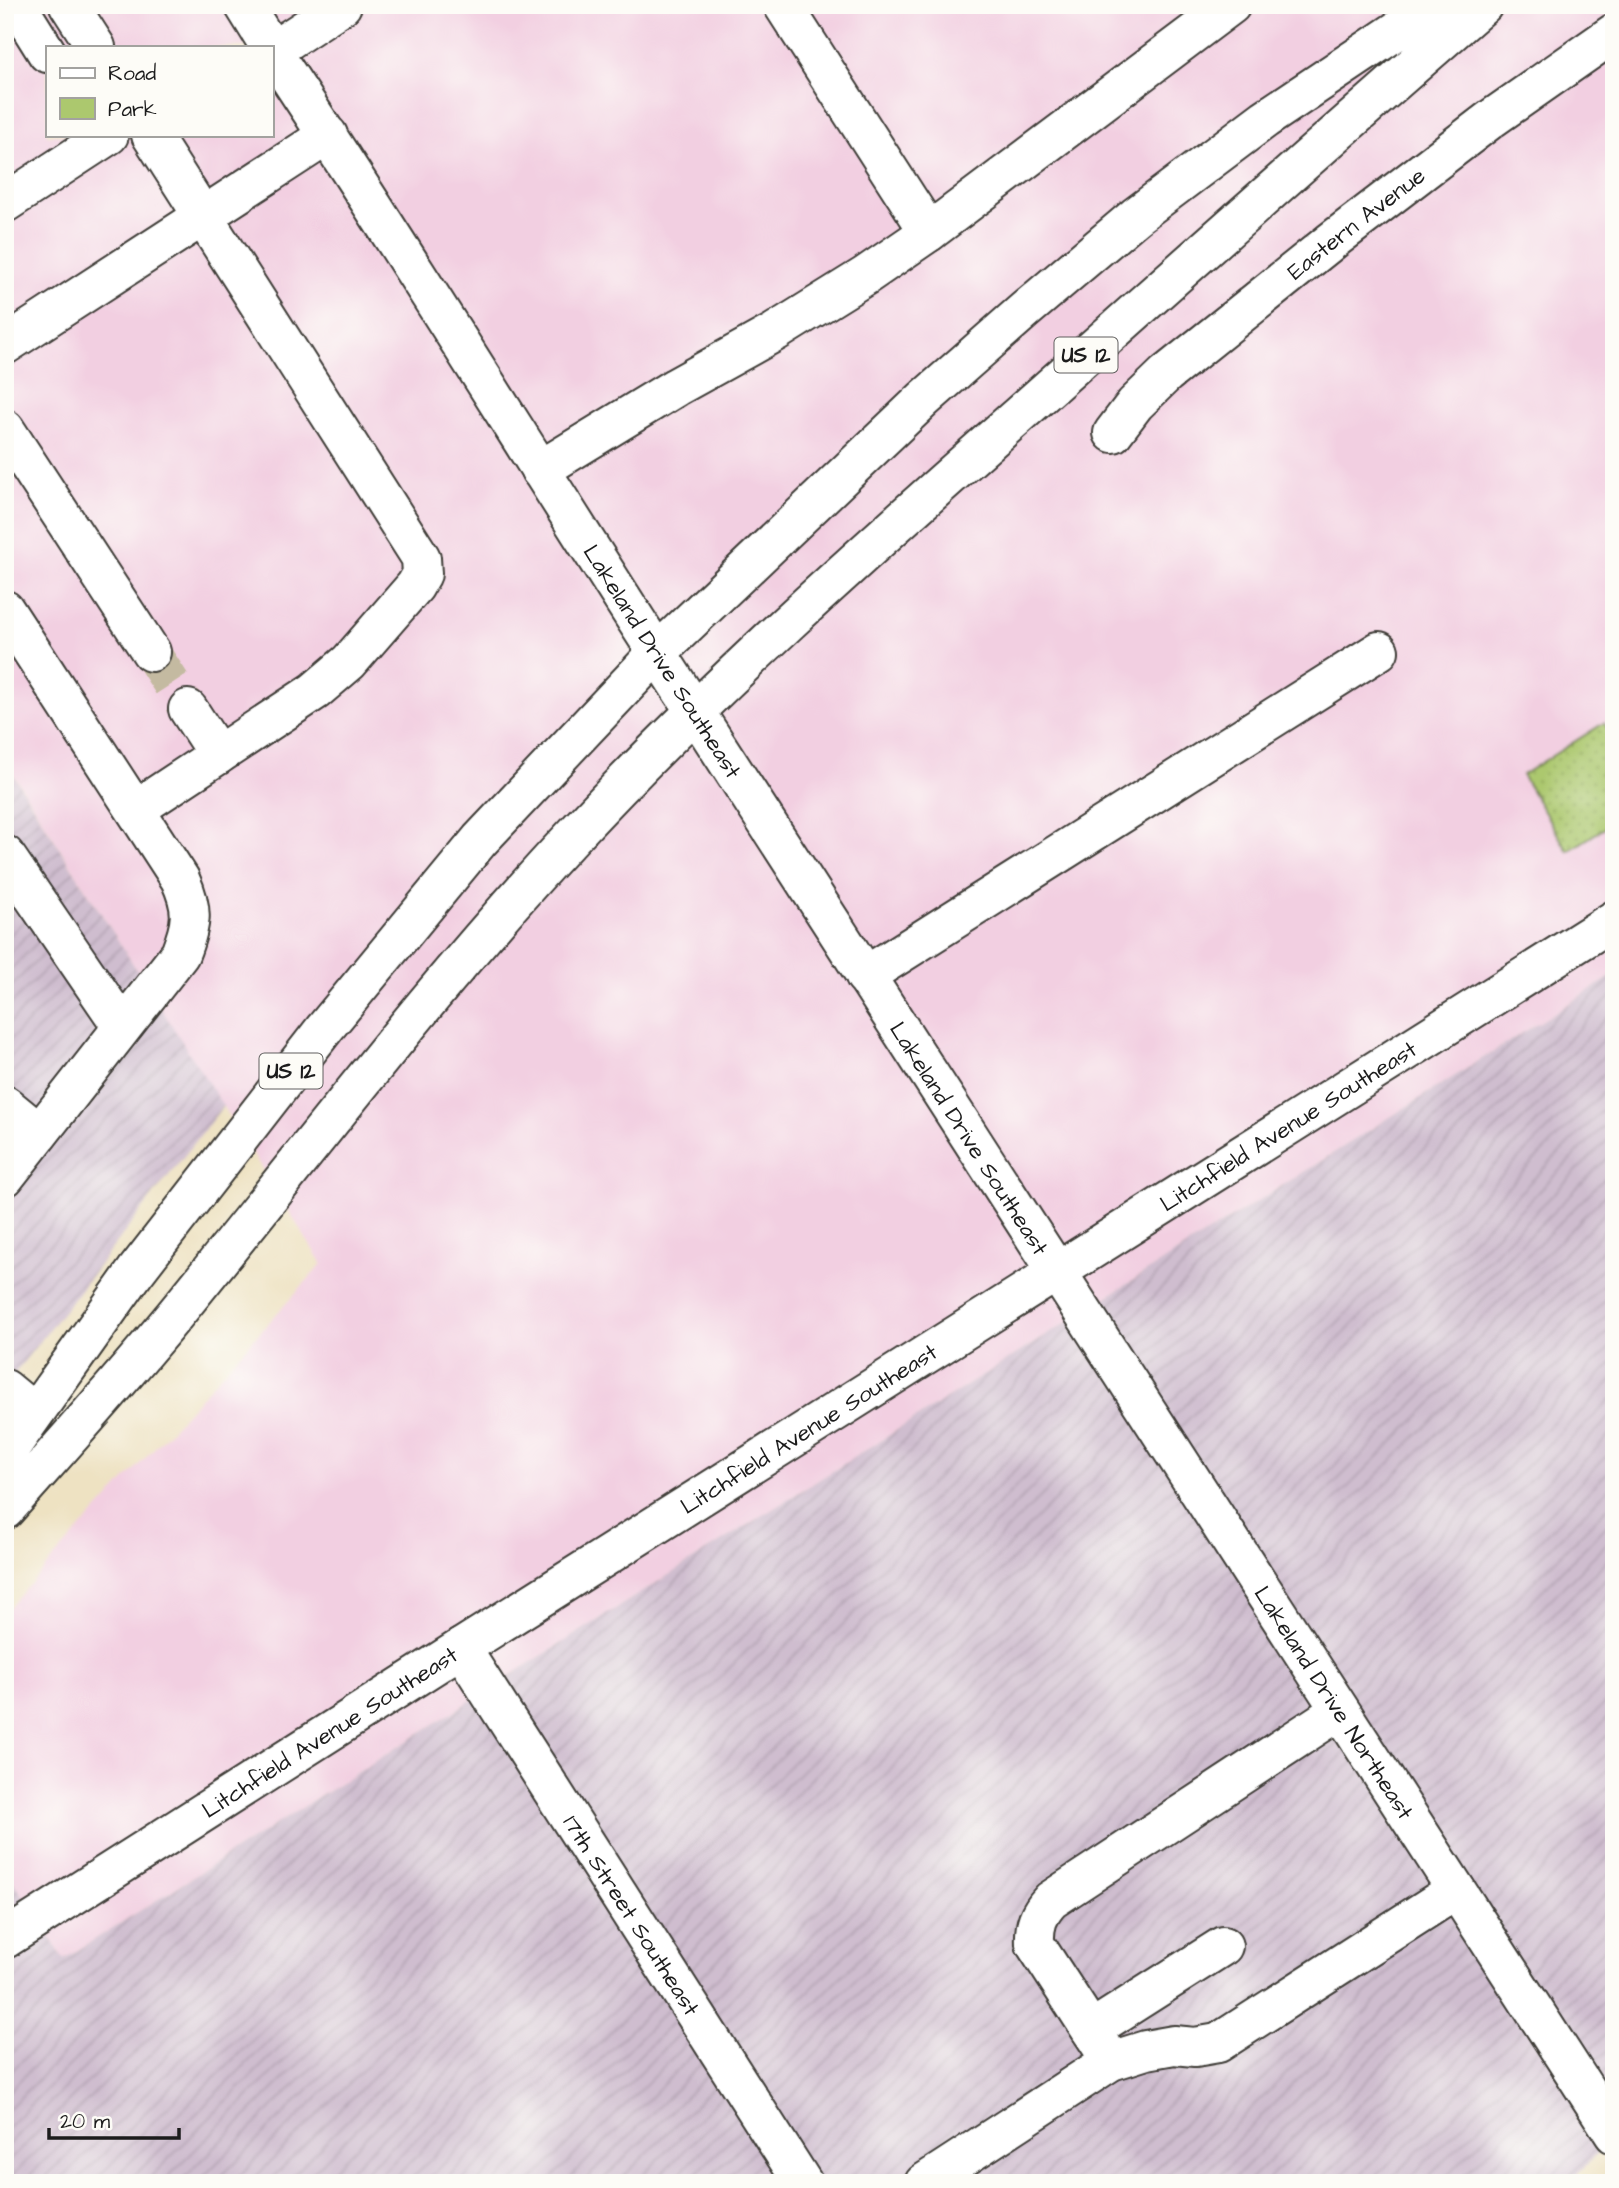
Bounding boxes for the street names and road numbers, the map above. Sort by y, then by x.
street label: Eastern Avenue [1281,160,1432,288]
road number: US 12 [1054,338,1118,372]
street label: Lakeland Drive Southeast [575,539,749,786]
street label: Lakeland Drive Southeast [881,1016,1056,1262]
street label: Litchfield Avenue Southeast [1154,1033,1424,1220]
road number: US 12 [260,1054,322,1088]
street label: Litchfield Avenue Southeast [675,1336,944,1522]
street label: Lakeland Drive Northeast [1246,1580,1421,1827]
street label: Litchfield Avenue Southeast [196,1639,465,1826]
street label: 17th Street Southeast [555,1809,707,2023]

